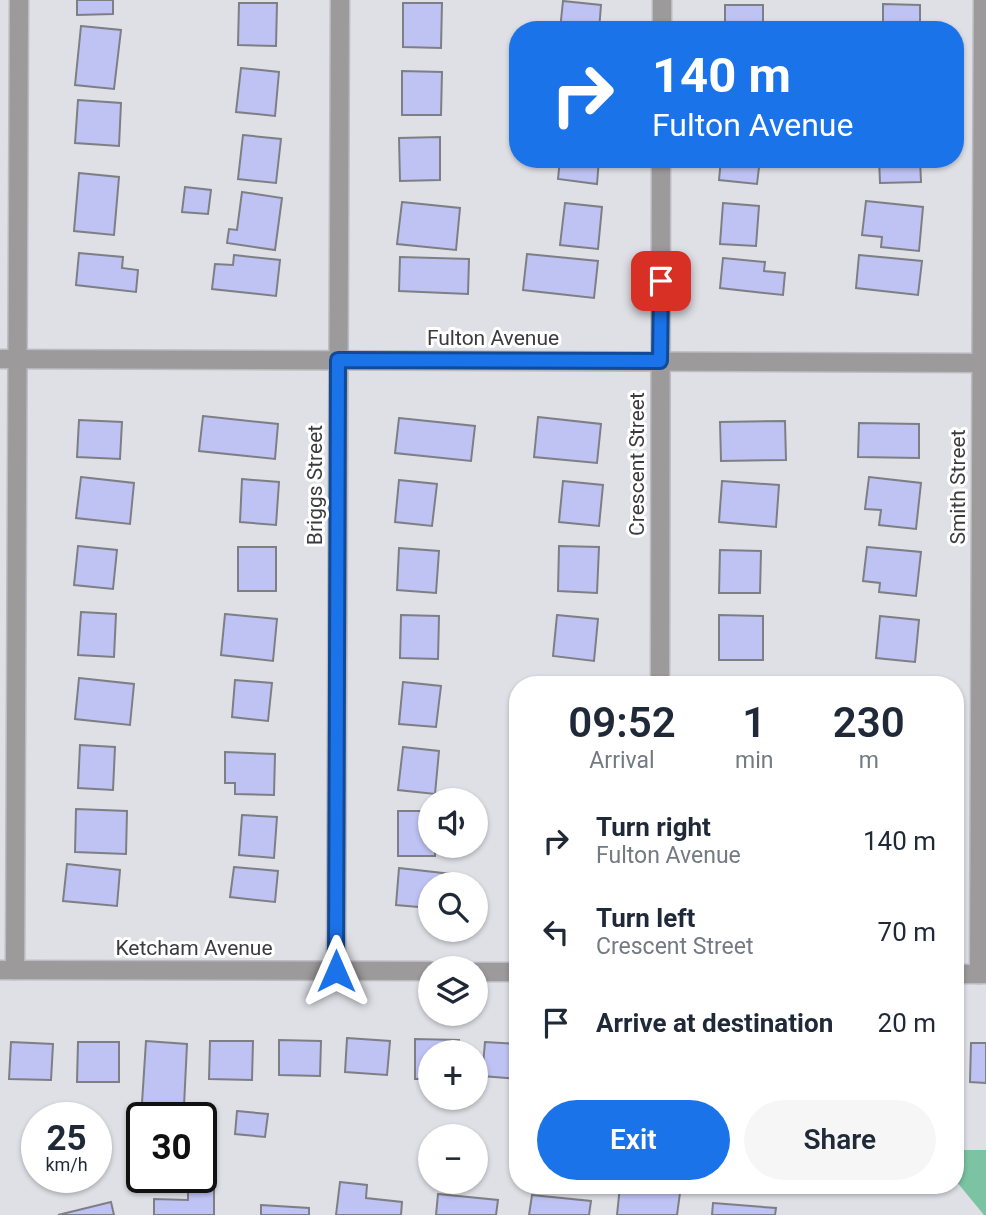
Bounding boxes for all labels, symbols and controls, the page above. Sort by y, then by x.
text: 140 m [652,47,791,104]
icon: right [537,49,628,140]
text: Fulton Avenue [652,106,853,144]
pin [631,251,691,311]
icon: arrive [642,262,680,300]
street label: Fulton Avenue [427,326,559,350]
street label: Crescent Street [625,392,649,536]
street label: Briggs Street [303,425,327,545]
street label: Smith Street [946,429,970,545]
text: 09:52 [568,698,676,747]
text: 1 [742,698,766,747]
text: 230 [833,698,905,747]
text: Arrival [589,747,655,774]
text: min [735,747,773,774]
text: m [859,747,879,774]
map controls [418,788,488,1194]
button: sound [418,788,488,858]
text: Turn right [596,812,711,842]
icon: right [537,822,575,860]
text: 140 m [863,826,936,856]
text: Fulton Avenue [596,842,741,869]
button: search [418,872,488,942]
text: Turn left [596,903,695,933]
icon: left [537,913,575,951]
text: 70 m [878,917,936,947]
text: Crescent Street [596,933,753,960]
position arrow [299,934,373,1008]
street label: Ketcham Avenue [115,936,273,960]
button: layers [418,956,488,1026]
icon: arrive [537,1004,575,1042]
text: Arrive at destination [596,1008,833,1038]
text: 20 m [878,1008,936,1038]
button: + [418,1040,488,1110]
button: Exit [537,1100,730,1180]
button: Share [744,1100,936,1180]
speed limit sign: 30 [126,1102,217,1193]
text: 25 [46,1118,87,1159]
button: − [418,1124,488,1194]
text: km/h [45,1154,88,1175]

